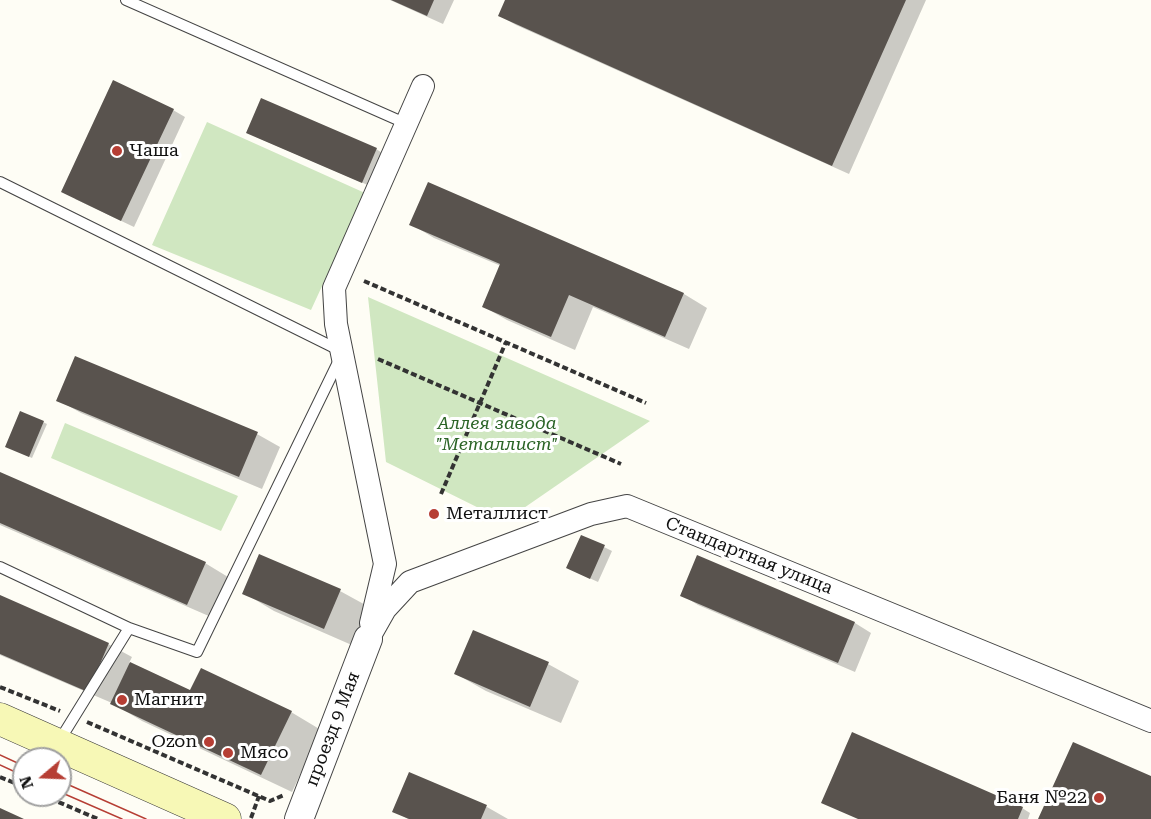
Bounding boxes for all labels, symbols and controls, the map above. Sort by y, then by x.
place label: Чаша [129,140,179,162]
marker: Чаша [110,144,124,158]
park label: Аллея завода "Металлист" [436,413,558,456]
place label: Металлист [446,503,548,525]
marker: Металлист [427,507,441,521]
street label: Стандартная улица [662,513,836,599]
street label: проезд 9 Мая [301,669,365,789]
place label: Магнит [134,689,204,711]
marker: Магнит [115,693,129,707]
place label: Ozon [152,731,197,753]
marker: Ozon [202,735,216,749]
place label: Мясо [240,742,289,764]
marker: Мясо [221,746,235,760]
north arrow [12,747,72,807]
text: N [15,773,37,791]
place label: Баня №22 [996,787,1087,809]
marker: Баня №22 [1092,791,1106,805]

